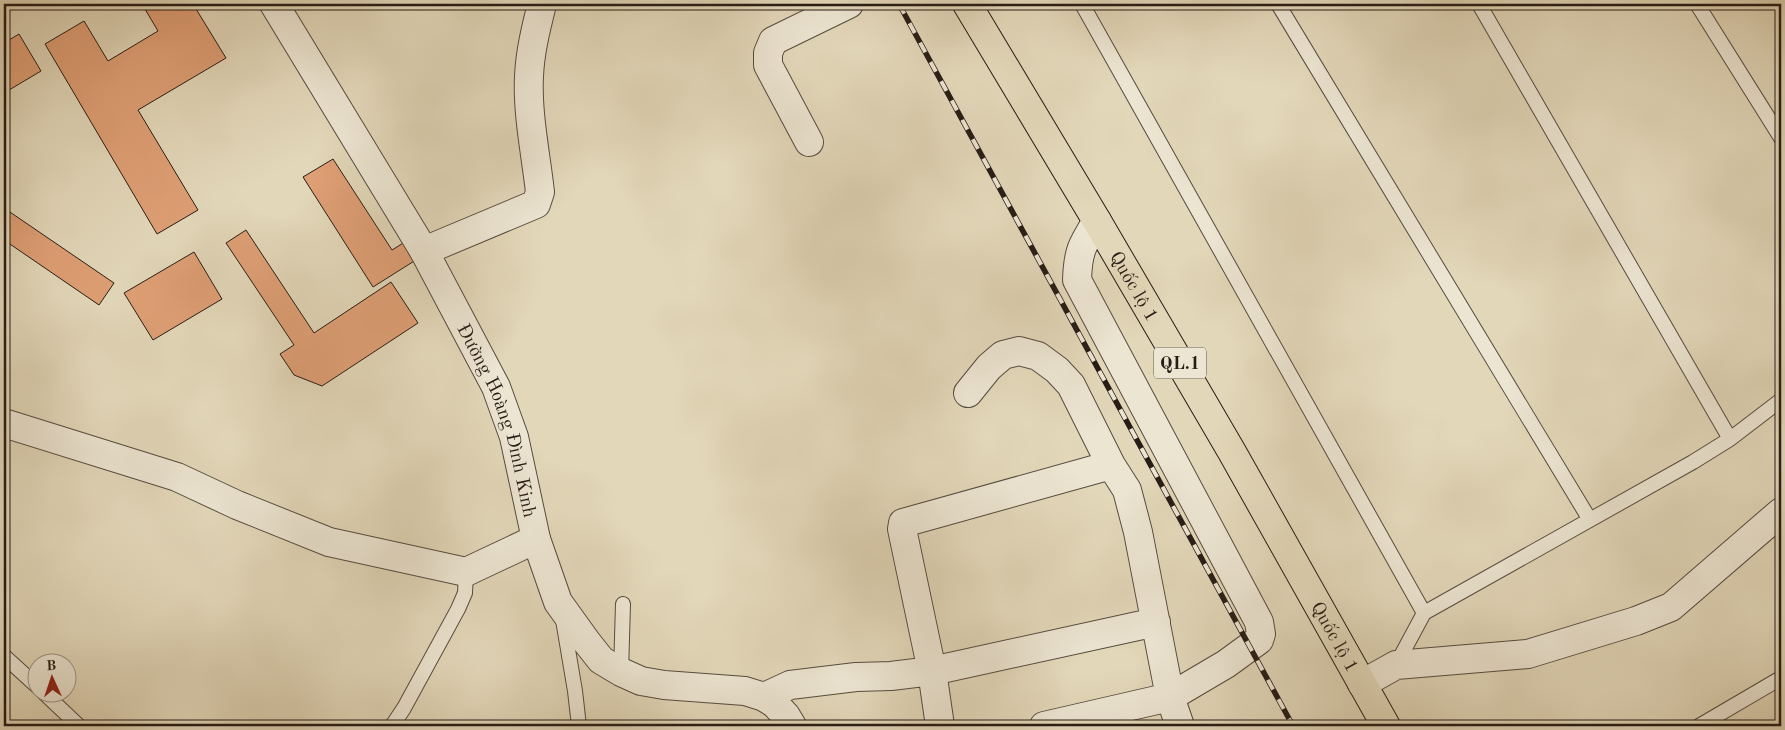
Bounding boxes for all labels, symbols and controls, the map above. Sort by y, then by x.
street label: Quốc lộ 1 [1105,249,1160,325]
street label: Đường Hoàng Đình Kinh [452,321,538,519]
road number: QL.1 [1154,348,1206,378]
street label: Quốc lộ 1 [1306,599,1361,676]
north arrow [28,652,78,702]
text: B [46,659,57,673]

